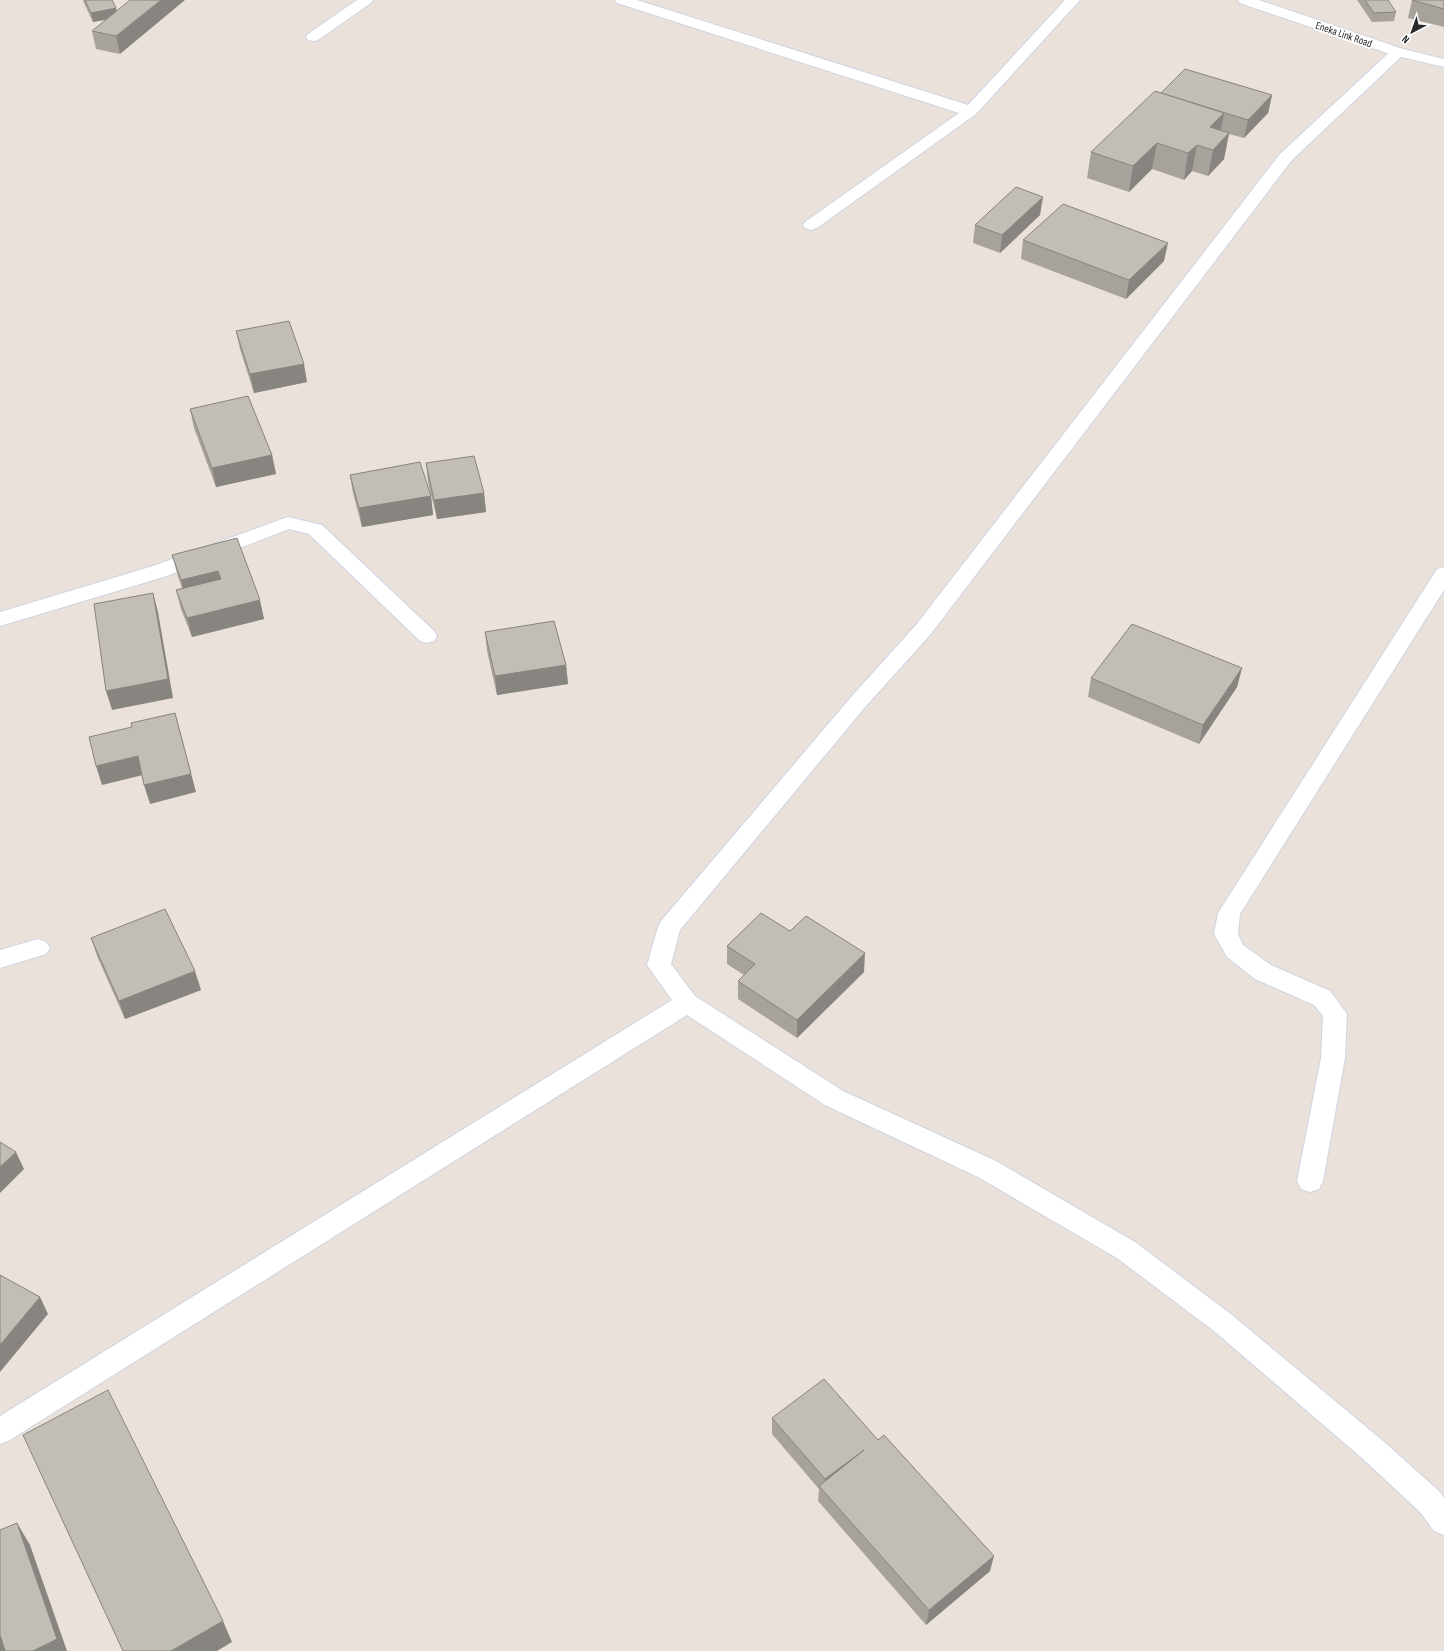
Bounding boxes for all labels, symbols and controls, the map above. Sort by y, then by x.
north arrow [1392,12,1432,52]
street label: Eneka Link Road [1314,19,1374,50]
text: N [1399,32,1412,46]

